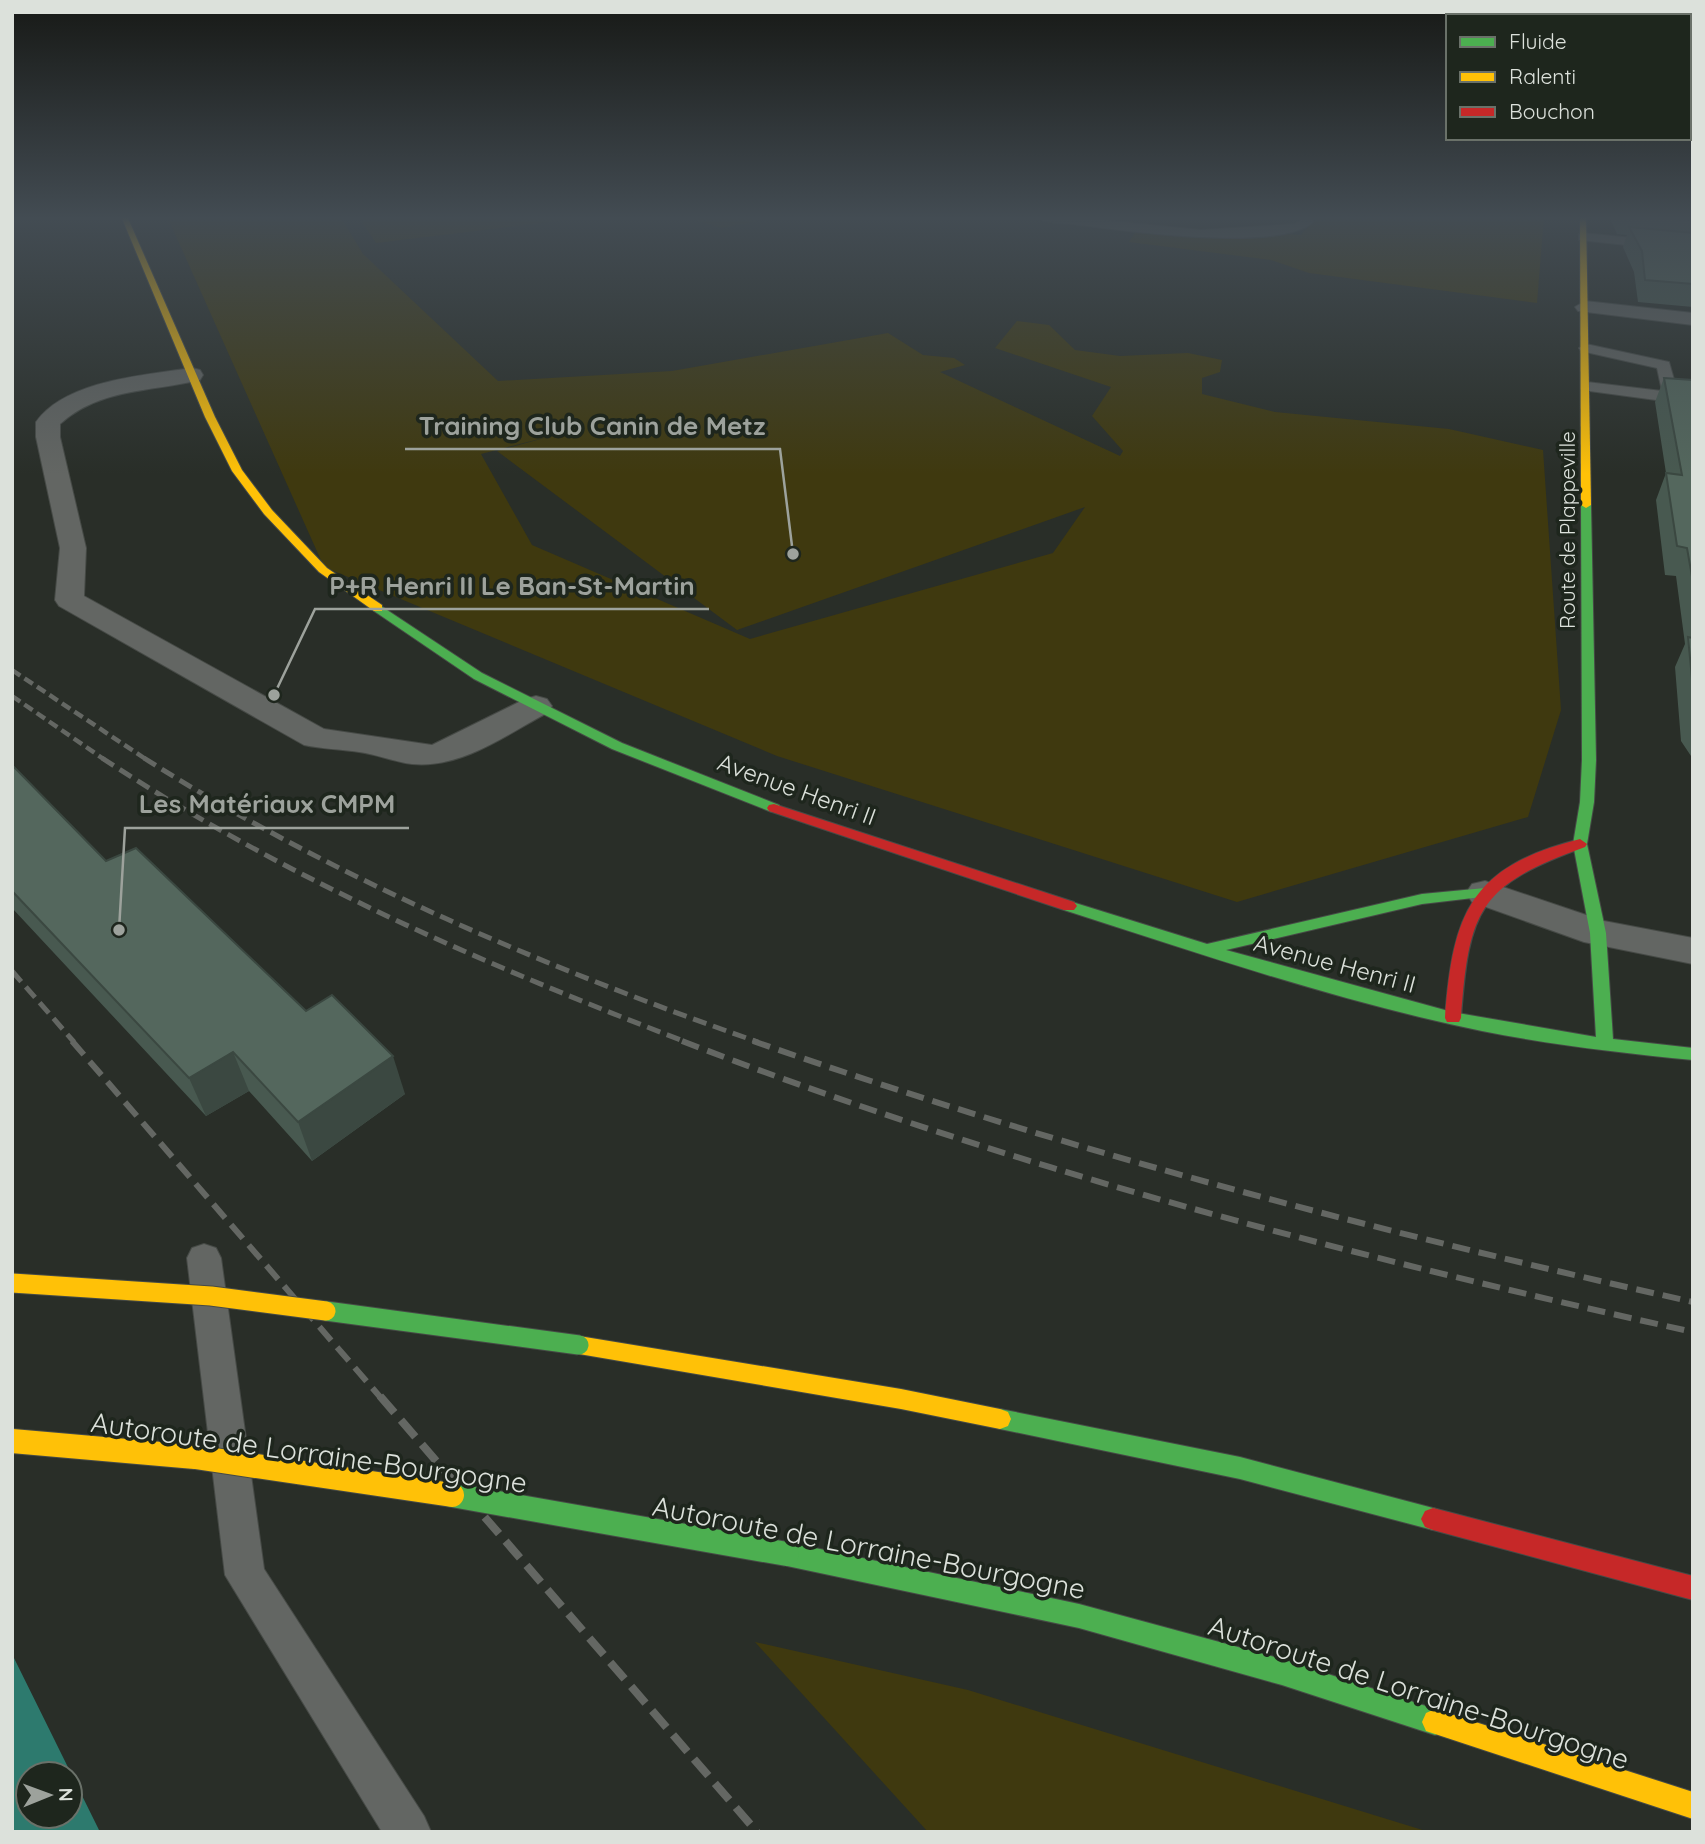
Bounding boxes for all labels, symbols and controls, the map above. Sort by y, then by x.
legend [1446,14,1691,140]
text: Fluide [1509,28,1567,54]
text: Ralenti [1509,63,1576,89]
text: Bouchon [1509,98,1595,124]
callout: Training Club Canin de Metz [405,402,780,449]
text: Training Club Canin de Metz [418,409,766,442]
street label: Route de Plappeville [1554,431,1580,629]
callout: P+R Henri II Le Ban-St-Martin [315,562,709,609]
text: P+R Henri II Le Ban-St-Martin [329,569,695,602]
street label: Avenue Henri II [714,746,880,832]
callout: Les Matériaux CMPM [125,781,409,828]
text: Les Matériaux CMPM [139,787,395,820]
street label: Avenue Henri II [1251,927,1419,999]
street label: Autoroute de Lorraine-Bourgogne [89,1404,529,1500]
street label: Autoroute de Lorraine-Bourgogne [650,1488,1088,1606]
street label: Autoroute de Lorraine-Bourgogne [1204,1607,1634,1777]
north arrow [14,1760,84,1830]
text: N [54,1788,78,1802]

